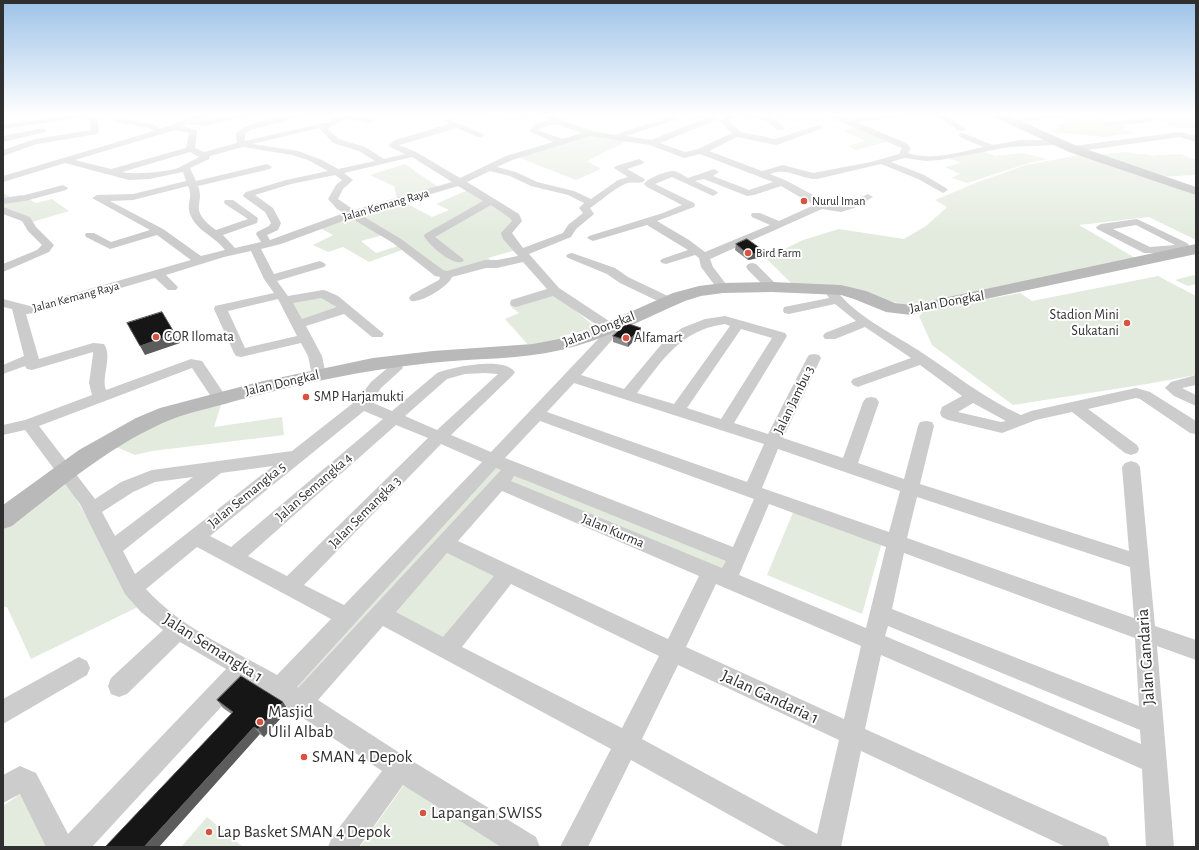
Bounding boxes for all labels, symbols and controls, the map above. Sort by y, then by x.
street label: Jalan Kemang Raya [341,186,431,224]
place label: Nurul Iman [812,194,865,208]
marker: Nurul Iman [799,196,809,206]
place label: Bird Farm [756,246,801,260]
marker: Bird Farm [743,248,753,258]
street label: Jalan Kemang Raya [31,279,121,315]
street label: Jalan Dongkal [908,287,986,317]
place label: Stadion Mini Sukatani [1050,307,1119,340]
street label: Jalan Dongkal [561,308,637,350]
marker: Stadion Mini Sukatani [1122,318,1132,328]
place label: GOR Ilomata [164,329,234,345]
place label: Alfamart [634,330,682,346]
marker: GOR Ilomata [151,332,161,342]
marker: Alfamart [621,333,631,343]
street label: Jalan Jambu 3 [770,363,818,437]
street label: Jalan Dongkal [243,366,321,400]
place label: SMP Harjamukti [314,389,404,405]
marker: SMP Harjamukti [301,392,311,402]
street label: Jalan Semangka 4 [272,449,356,525]
street label: Jalan Semangka 5 [205,459,289,531]
street label: Jalan Semangka 3 [326,473,404,551]
street label: Jalan Kurma [579,510,647,552]
street label: Jalan Gandaria [1132,608,1160,706]
street label: Jalan Semangka 1 [159,609,267,687]
street label: Jalan Gandaria 1 [718,665,822,729]
place label: Masjid Ulil Albab [268,702,333,742]
marker: Masjid Ulil Albab [255,717,265,727]
place label: SMAN 4 Depok [312,747,412,767]
marker: SMAN 4 Depok [299,752,309,762]
place label: Lapangan SWISS [431,803,542,823]
marker: Lapangan SWISS [418,808,428,818]
place label: Lap Basket SMAN 4 Depok [217,822,390,842]
marker: Lap Basket SMAN 4 Depok [204,827,214,837]

